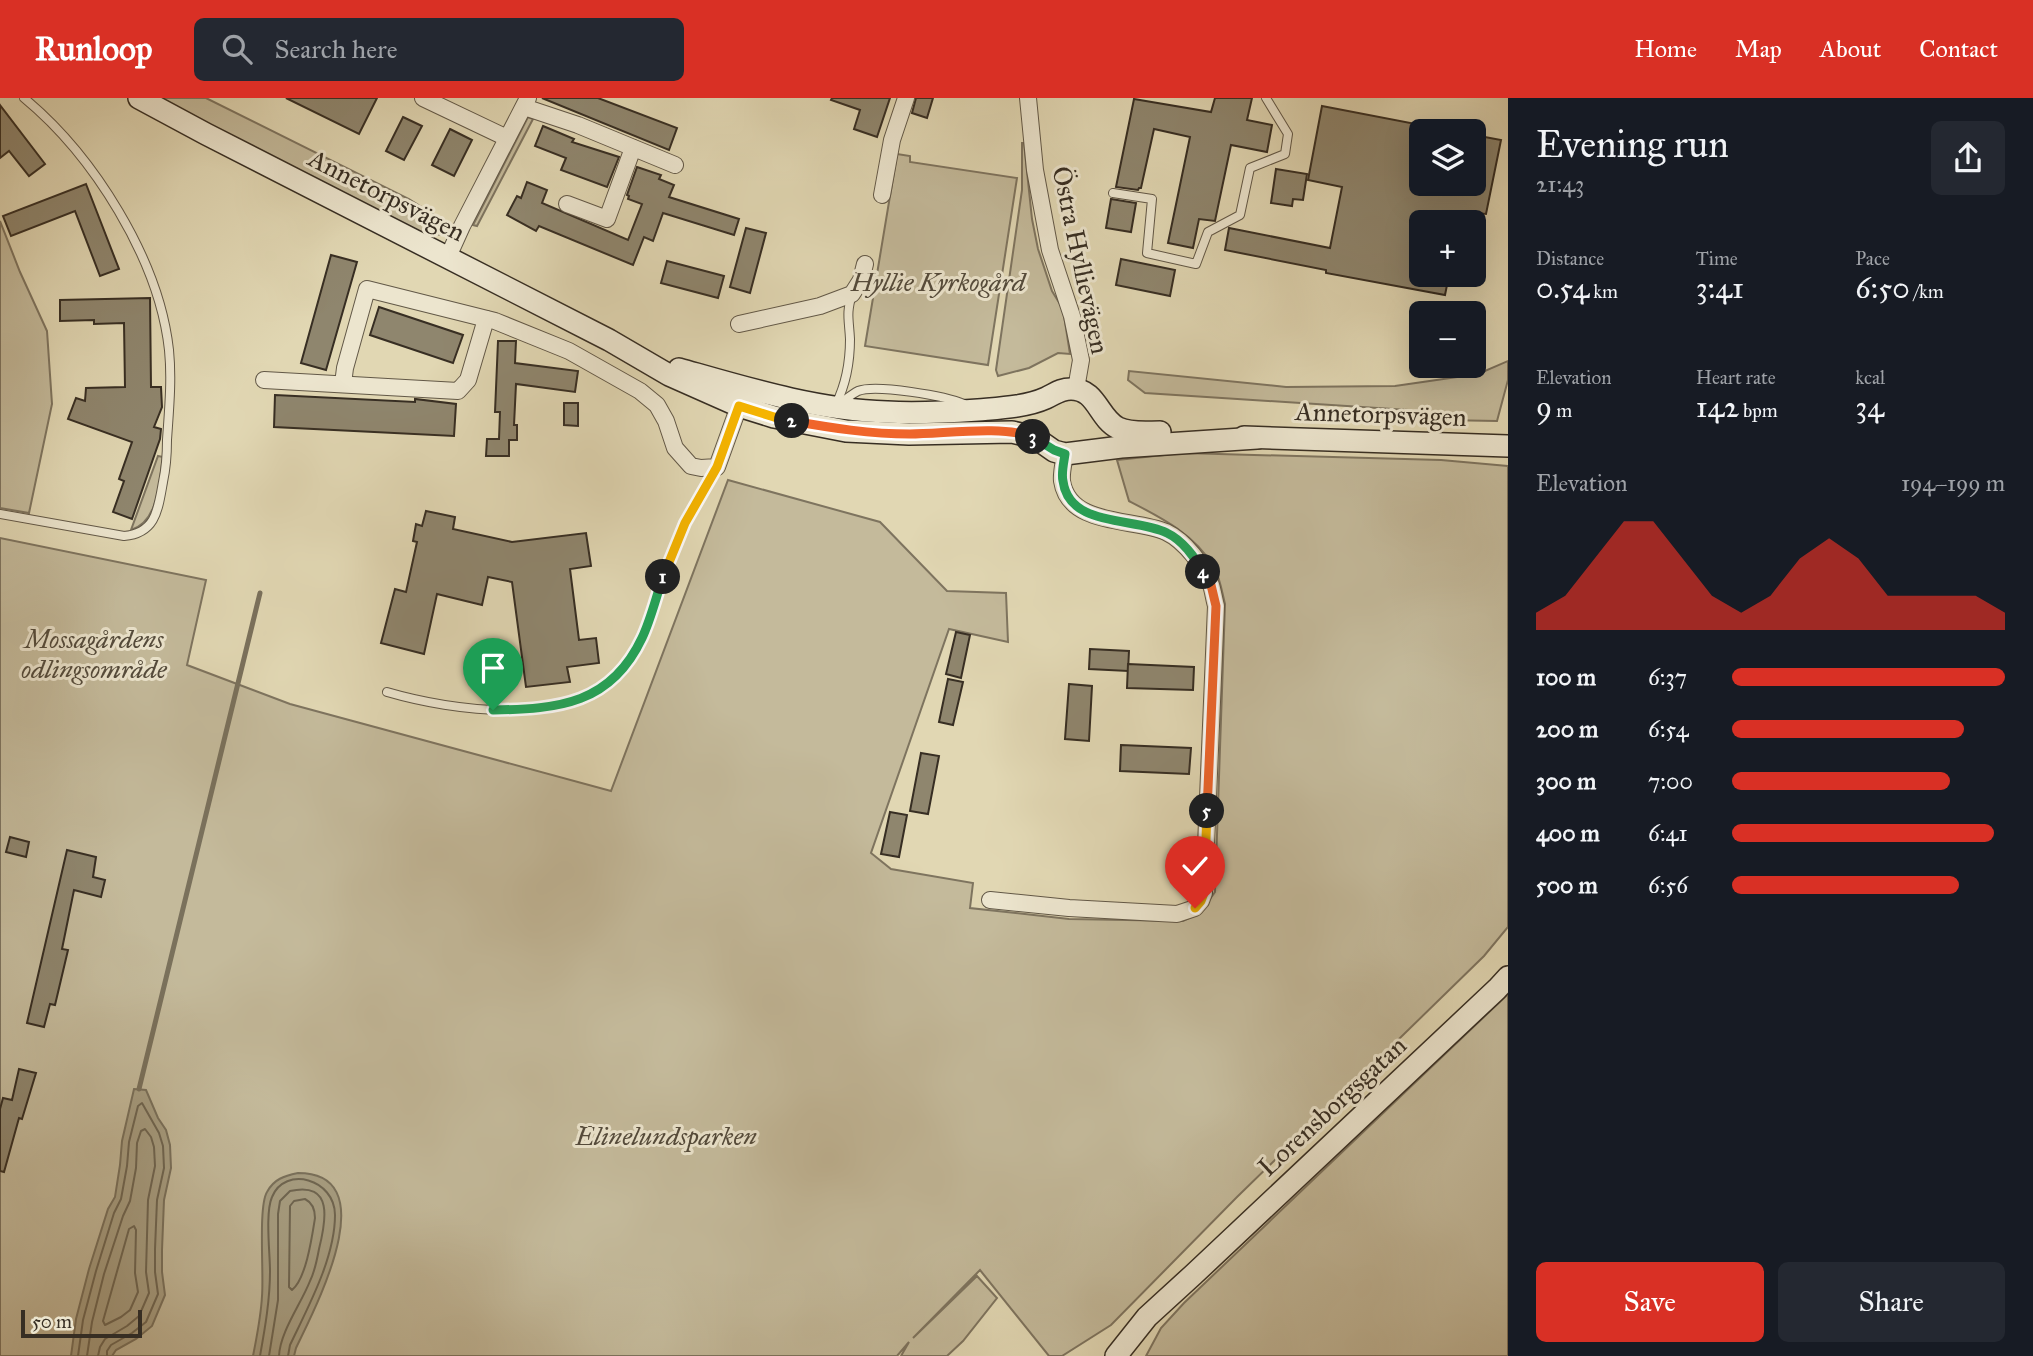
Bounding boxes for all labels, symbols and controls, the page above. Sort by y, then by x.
search box [194,18,684,81]
text: Runloop [35,29,152,69]
icon: search [218,30,256,68]
text: Search here [274,33,397,65]
text: Home [1634,34,1697,64]
text: Map [1735,34,1782,64]
text: About [1820,34,1881,64]
text: Contact [1919,34,1998,64]
map controls [1409,119,1486,378]
button: layers [1409,119,1486,196]
text: Evening run [1536,121,1729,167]
button: share [1931,121,2005,195]
street label: Annetorpsvägen [302,141,471,248]
street label: Östra Hyllievägen [1045,163,1117,357]
text: 21:43 [1536,170,1584,198]
button: + [1409,210,1486,287]
text: Distance [1536,247,1604,270]
text: Time [1696,247,1738,270]
text: Pace [1855,247,1890,270]
park label: Hyllie Kyrkogård [849,266,1027,298]
text: 0.54 [1536,270,1589,306]
text: 3:41 [1696,270,1744,306]
text: 6:50 [1855,270,1910,306]
text: km [1589,280,1618,303]
text: /km [1910,280,1944,303]
button: − [1409,301,1486,378]
text: Elevation [1536,366,1611,389]
text: Heart rate [1696,366,1776,389]
text: kcal [1855,366,1885,389]
text: 9 [1536,389,1552,425]
text: 142 [1696,389,1739,425]
text: 34 [1855,389,1884,425]
street label: Annetorpsvägen [1294,395,1467,433]
text: m [1552,399,1572,422]
text: bpm [1739,399,1778,422]
pin: 2 [774,404,810,438]
text: 2 [787,409,796,432]
pin: 3 [1016,420,1050,454]
text: 3 [1029,425,1036,448]
text: Elevation [1536,469,1627,497]
text: 194–199 m [1901,469,2005,497]
pin: 4 [1186,554,1220,589]
pin: 1 [646,560,680,594]
text: 4 [1197,560,1208,583]
text: 1 [659,565,666,588]
park label: Mossagårdens odlingsområde [21,623,168,685]
pin [463,638,523,710]
icon: arrive [474,649,512,687]
text: 100 m [1536,663,1596,691]
text: 6:37 [1648,663,1687,691]
text: 200 m [1536,715,1598,743]
text: 6:54 [1648,715,1689,743]
text: 300 m [1536,767,1596,795]
text: 7:00 [1648,767,1693,795]
pin: 5 [1190,794,1224,828]
text: 5 [1202,799,1211,822]
text: 400 m [1536,819,1600,847]
text: 6:41 [1648,819,1688,847]
pin [1165,836,1225,908]
icon: check [1176,847,1214,885]
text: 500 m [1536,871,1598,899]
text: 6:56 [1648,871,1688,899]
street label: Lorensborgsgatan [1251,1029,1413,1183]
park label: Elinelundsparken [574,1120,757,1153]
button: Save [1536,1262,1764,1342]
button: Share [1778,1262,2005,1342]
scale bar [21,1307,142,1339]
text: 50 m [32,1310,72,1333]

